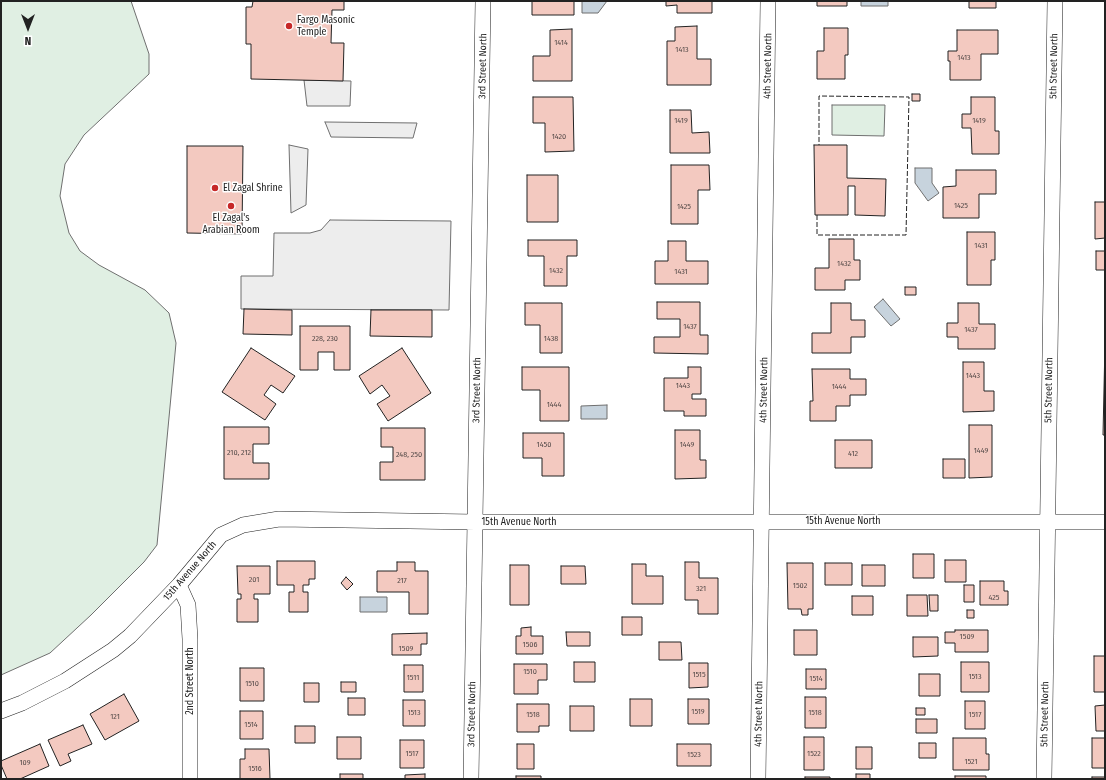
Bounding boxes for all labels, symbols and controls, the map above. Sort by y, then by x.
north arrow [8,8,48,48]
place label: Fargo Masonic Temple [297,14,355,38]
marker: Fargo Masonic Temple [284,21,294,31]
street label: 3rd Street North [476,33,490,99]
street label: 4th Street North [761,33,775,99]
street label: 5th Street North [1047,33,1061,99]
text: N [25,34,31,47]
house number: 1414 [554,38,568,48]
house number: 1413 [675,45,689,55]
house number: 1413 [957,53,971,63]
house number: 1419 [674,116,688,126]
house number: 1419 [972,116,986,126]
house number: 1420 [552,132,566,142]
place label: El Zagal Shrine [223,182,283,194]
marker: El Zagal Shrine [210,183,220,193]
marker: El Zagal's Arabian Room [226,201,236,211]
house number: 1425 [954,201,968,211]
house number: 1425 [677,202,691,212]
place label: El Zagal's Arabian Room [202,212,260,236]
house number: 1431 [974,241,988,251]
house number: 1432 [837,259,851,269]
house number: 1432 [549,266,563,276]
house number: 1431 [674,267,688,277]
house number: 1437 [683,322,697,332]
house number: 1437 [964,325,978,335]
house number: 228, 230 [312,334,338,344]
house number: 1438 [544,334,558,344]
street label: 3rd Street North [470,357,484,423]
street label: 4th Street North [757,357,771,423]
street label: 5th Street North [1042,357,1056,423]
house number: 1443 [966,371,980,381]
house number: 1443 [676,381,690,391]
house number: 1444 [832,382,846,392]
house number: 1444 [547,400,561,410]
house number: 1450 [537,440,551,450]
house number: 1449 [680,440,694,450]
house number: 1449 [974,446,988,456]
house number: 210, 212 [227,448,251,458]
house number: 412 [848,449,858,459]
house number: 248, 250 [396,450,422,460]
street label: 15th Avenue North [805,515,881,527]
street label: 15th Avenue North [481,516,557,528]
street label: 15th Avenue North [161,539,219,603]
house number: 201 [249,575,259,585]
house number: 217 [397,576,407,586]
house number: 1502 [793,581,807,591]
house number: 321 [696,584,706,594]
house number: 425 [989,593,999,603]
house number: 1509 [960,632,974,642]
house number: 1506 [523,640,537,650]
house number: 1509 [399,644,413,654]
street label: 2nd Street North [184,647,196,715]
house number: 1510 [523,667,537,677]
house number: 1515 [692,670,706,680]
house number: 1513 [968,672,982,682]
house number: 1511 [407,673,419,683]
house number: 1514 [809,674,823,684]
house number: 1510 [245,679,259,689]
street label: 3rd Street North [465,681,479,747]
street label: 4th Street North [752,681,766,747]
street label: 5th Street North [1038,681,1052,747]
house number: 1519 [691,707,705,717]
house number: 1513 [407,708,421,718]
house number: 1518 [808,708,822,718]
house number: 1518 [526,710,540,720]
house number: 1517 [969,710,981,720]
house number: 121 [110,712,120,722]
house number: 1514 [244,720,258,730]
house number: 1517 [406,749,418,759]
house number: 1522 [807,749,821,759]
house number: 1523 [687,750,701,760]
house number: 1521 [964,757,978,767]
house number: 109 [19,758,31,768]
house number: 1516 [248,764,262,774]

